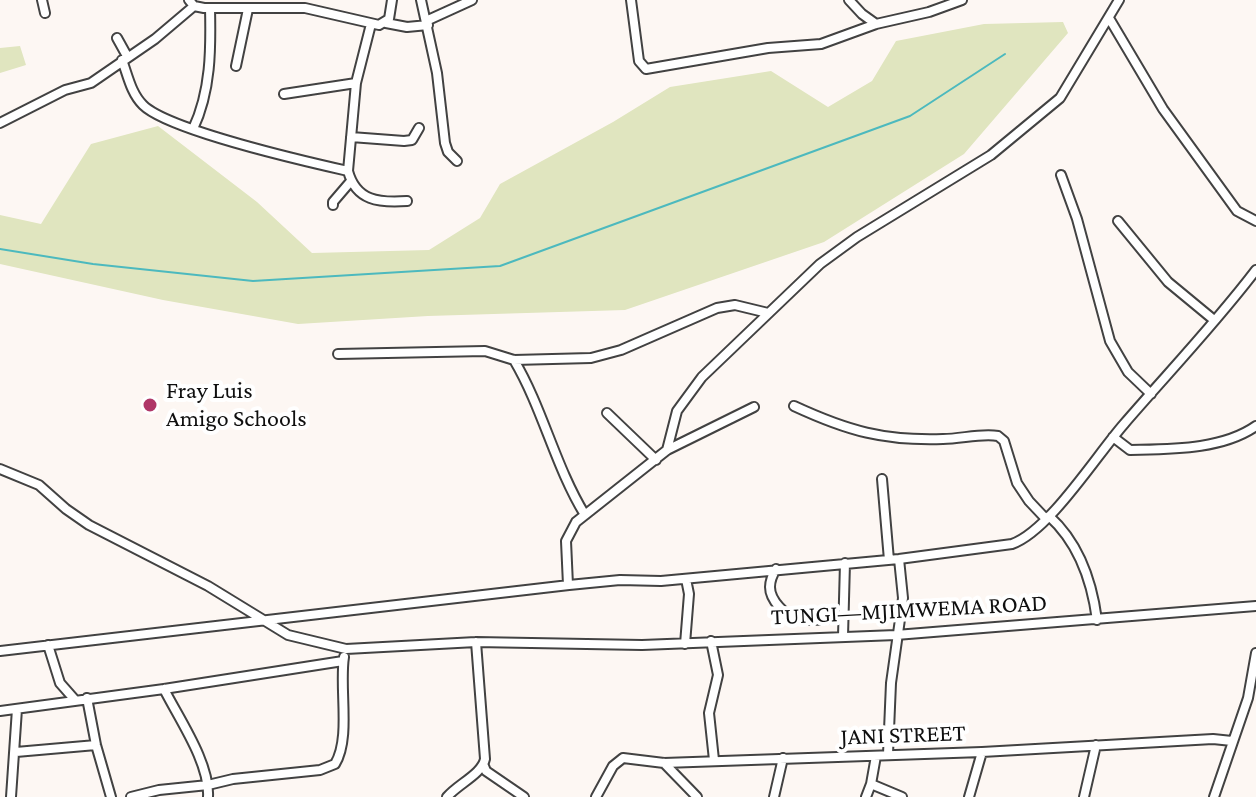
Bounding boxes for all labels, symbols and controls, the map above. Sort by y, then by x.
place label: Fray Luis Amigo Schools [166,377,307,433]
marker: Fray Luis Amigo Schools [141,396,159,414]
street label: TUNGI—MJIMWEMA ROAD [770,588,1048,632]
street label: JANI STREET [840,718,966,752]

